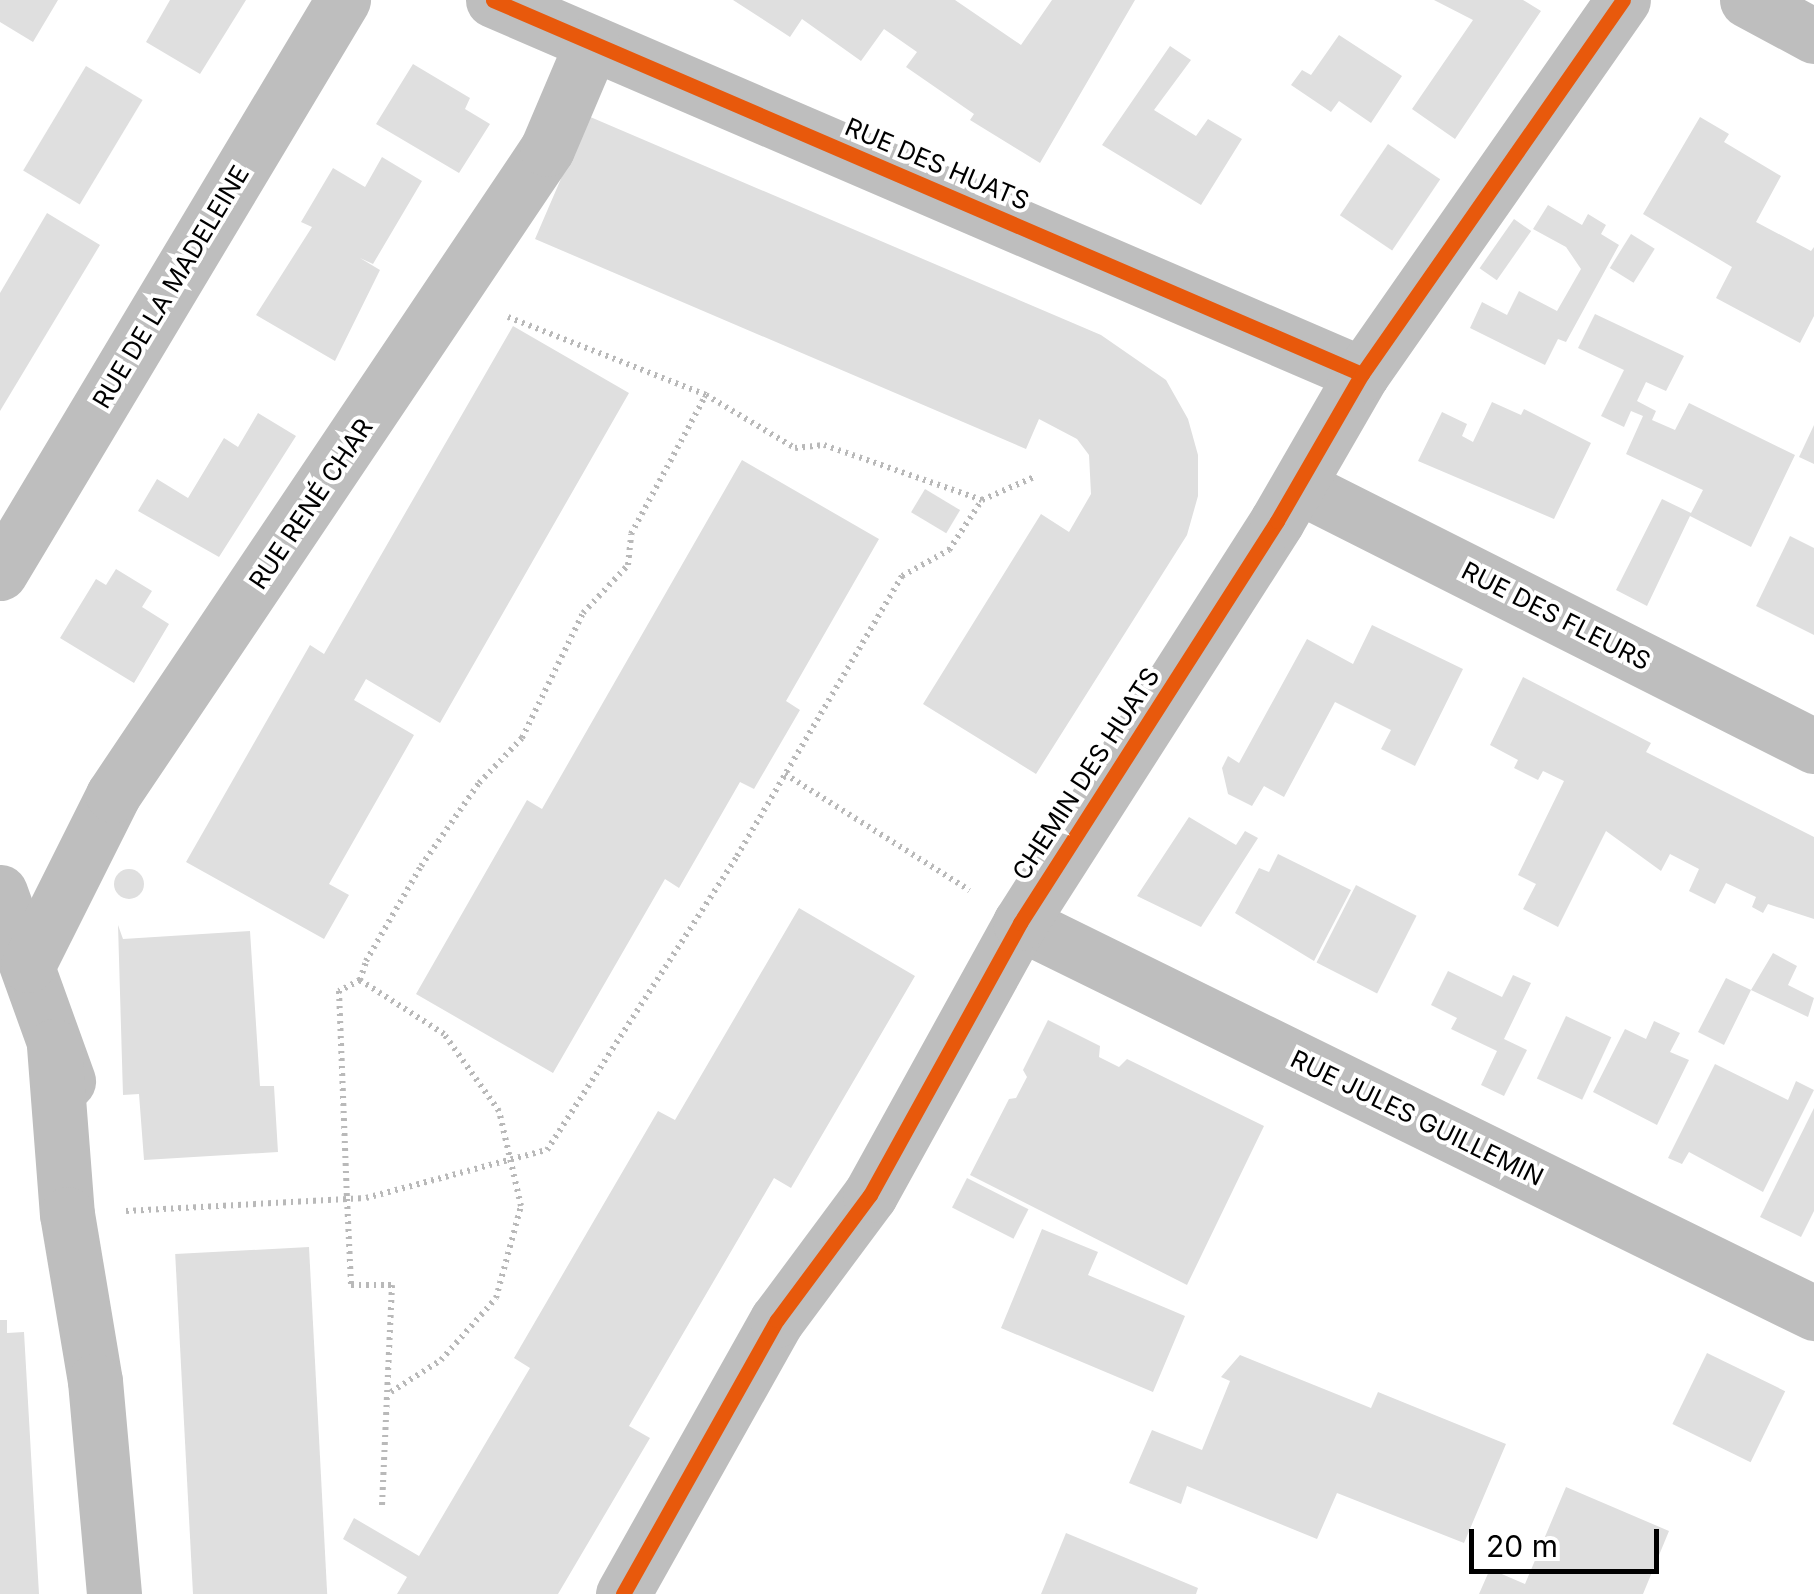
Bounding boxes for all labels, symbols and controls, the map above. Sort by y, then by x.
street label: RUE DES HUATS [841,112,1033,216]
street label: RUE DE LA MADELEINE [87,160,255,414]
street label: RUE RENÉ CHAR [243,413,379,595]
street label: RUE DES FLEURS [1457,556,1655,676]
street label: CHEMIN DES HUATS [1006,662,1166,886]
street label: RUE JULES GUILLEMIN [1286,1044,1548,1192]
scale bar [1474,1509,1664,1571]
text: 20 m [1486,1528,1558,1564]

